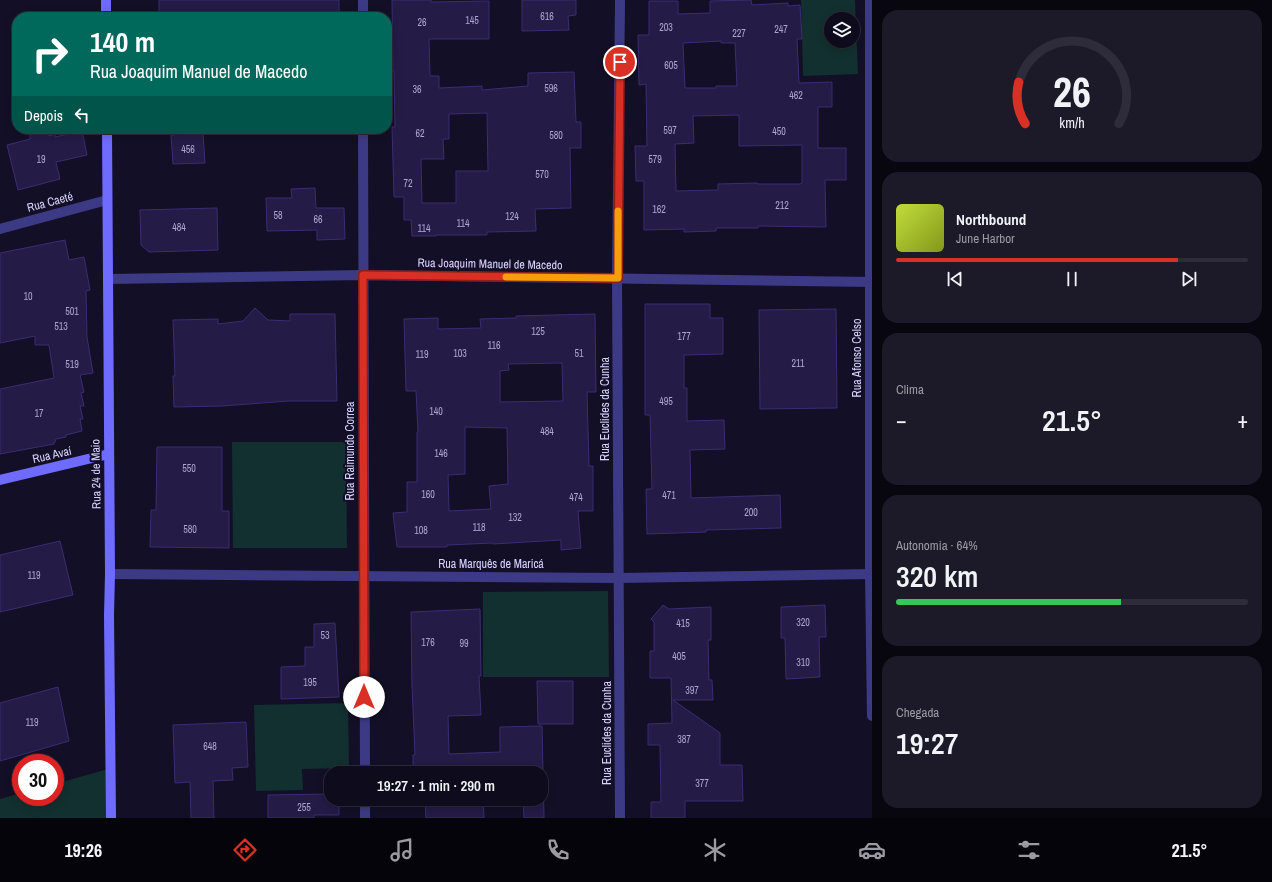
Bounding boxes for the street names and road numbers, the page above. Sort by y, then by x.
street label: Rua Caeté [25,188,75,216]
street label: Rua Joaquim Manuel de Macedo [417,255,563,273]
street label: Rua Afonso Celso [849,319,865,397]
street label: Rua Euclides da Cunha [597,357,613,461]
street label: Rua Raimundo Correa [342,401,358,501]
street label: Rua 24 de Maio [87,439,105,509]
street label: Rua Avaí [31,443,73,467]
street label: Rua Marquês de Maricá [438,556,544,572]
street label: Rua Euclides da Cunha [599,681,615,785]

